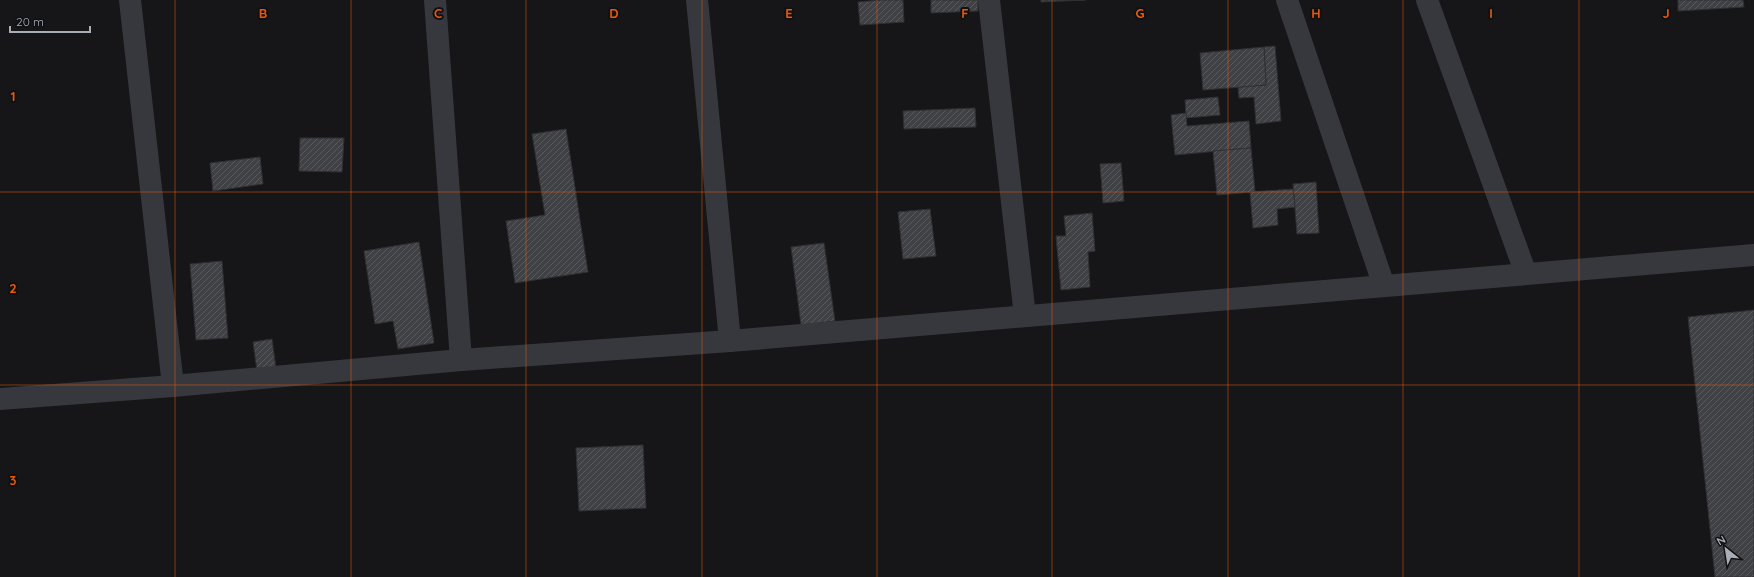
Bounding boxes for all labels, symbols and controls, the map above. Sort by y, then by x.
text: B [259,5,267,21]
text: C [434,5,442,21]
text: D [609,5,619,21]
text: E [785,5,793,21]
text: F [961,5,969,21]
text: G [1135,5,1145,21]
text: H [1311,5,1321,21]
text: I [1489,5,1493,21]
text: J [1662,5,1670,21]
scale bar [10,8,90,34]
text: 20 m [16,14,44,29]
text: 1 [10,88,16,104]
text: 2 [9,280,17,296]
text: 3 [10,472,17,488]
north arrow [1706,529,1746,569]
text: N [1714,532,1728,548]

